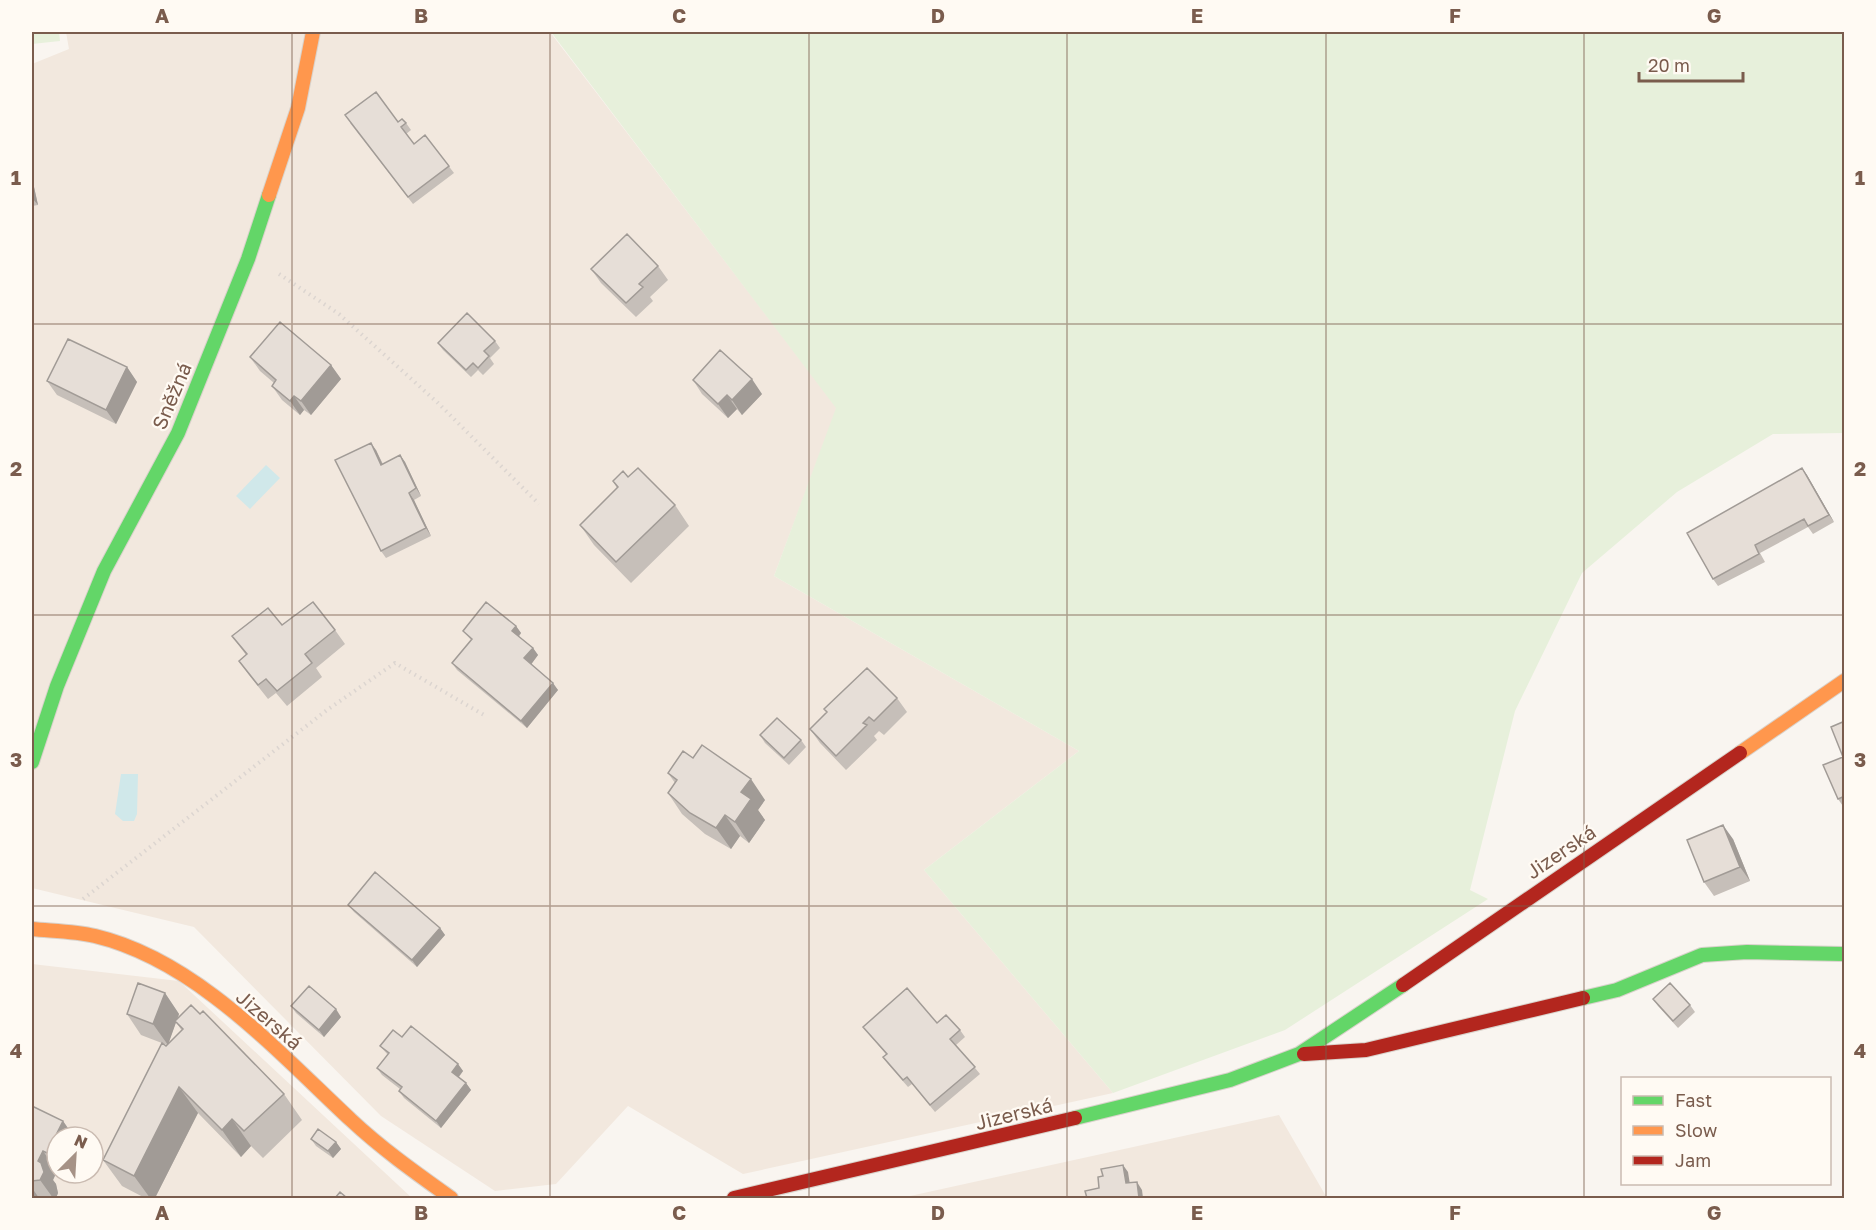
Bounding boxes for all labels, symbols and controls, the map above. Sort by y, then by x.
text: A [155,3,169,27]
text: B [414,3,428,27]
text: C [672,3,686,27]
text: D [931,3,945,27]
text: E [1191,3,1203,27]
text: F [1449,3,1461,27]
text: G [1707,3,1721,27]
scale bar [1639,45,1742,83]
text: 20 m [1648,54,1690,76]
text: 1 [11,165,21,189]
text: 1 [1855,165,1865,189]
street label: Sněžná [146,358,196,433]
text: 2 [10,456,22,480]
text: 2 [1854,456,1866,480]
text: 3 [10,747,22,771]
text: 3 [1854,747,1866,771]
street label: Jizerská [1521,819,1600,883]
street label: Jizerská [232,984,307,1054]
text: 4 [10,1038,22,1062]
text: 4 [1854,1038,1866,1062]
legend [1621,1077,1831,1185]
text: Fast [1675,1089,1712,1111]
street label: Jizerská [972,1092,1055,1134]
text: Slow [1675,1119,1718,1141]
north arrow [45,1125,105,1185]
text: N [71,1130,91,1153]
text: Jam [1675,1149,1711,1171]
text: A [155,1200,169,1224]
text: B [414,1200,428,1224]
text: C [672,1200,686,1224]
text: D [931,1200,945,1224]
text: E [1191,1200,1203,1224]
text: F [1449,1200,1461,1224]
text: G [1707,1200,1721,1224]

